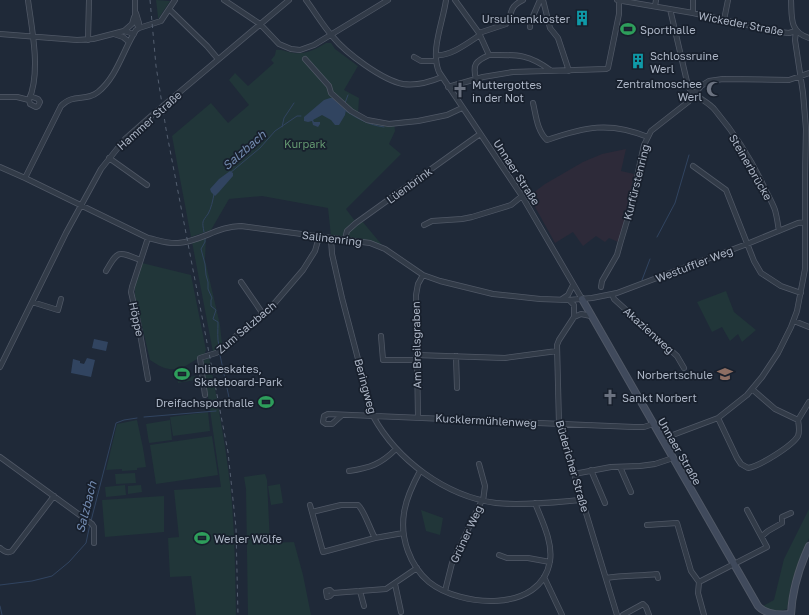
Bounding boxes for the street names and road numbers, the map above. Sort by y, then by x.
street label: Wickeder Straße [697,8,785,38]
street label: Hammer Straße [114,88,184,152]
street label: Steinerbrücke [727,132,775,202]
street label: Unnaer Straße [491,137,543,207]
street label: Kurfürstenring [620,143,652,221]
street label: Lüenbrink [384,164,434,206]
street label: Salinenring [301,228,363,248]
street label: Westuffler Weg [654,243,734,285]
street label: Zum Salzbach [214,298,278,356]
street label: Höppe [127,301,147,337]
street label: Am Breilsgraben [409,301,423,389]
street label: Akazienweg [621,304,677,356]
street label: Beringweg [352,357,380,415]
street label: Kucklermühlenweg [435,411,537,429]
street label: Unnaer Straße [655,415,705,487]
street label: Büdericher Straße [554,419,592,513]
street label: Grüner Weg [447,503,485,565]

